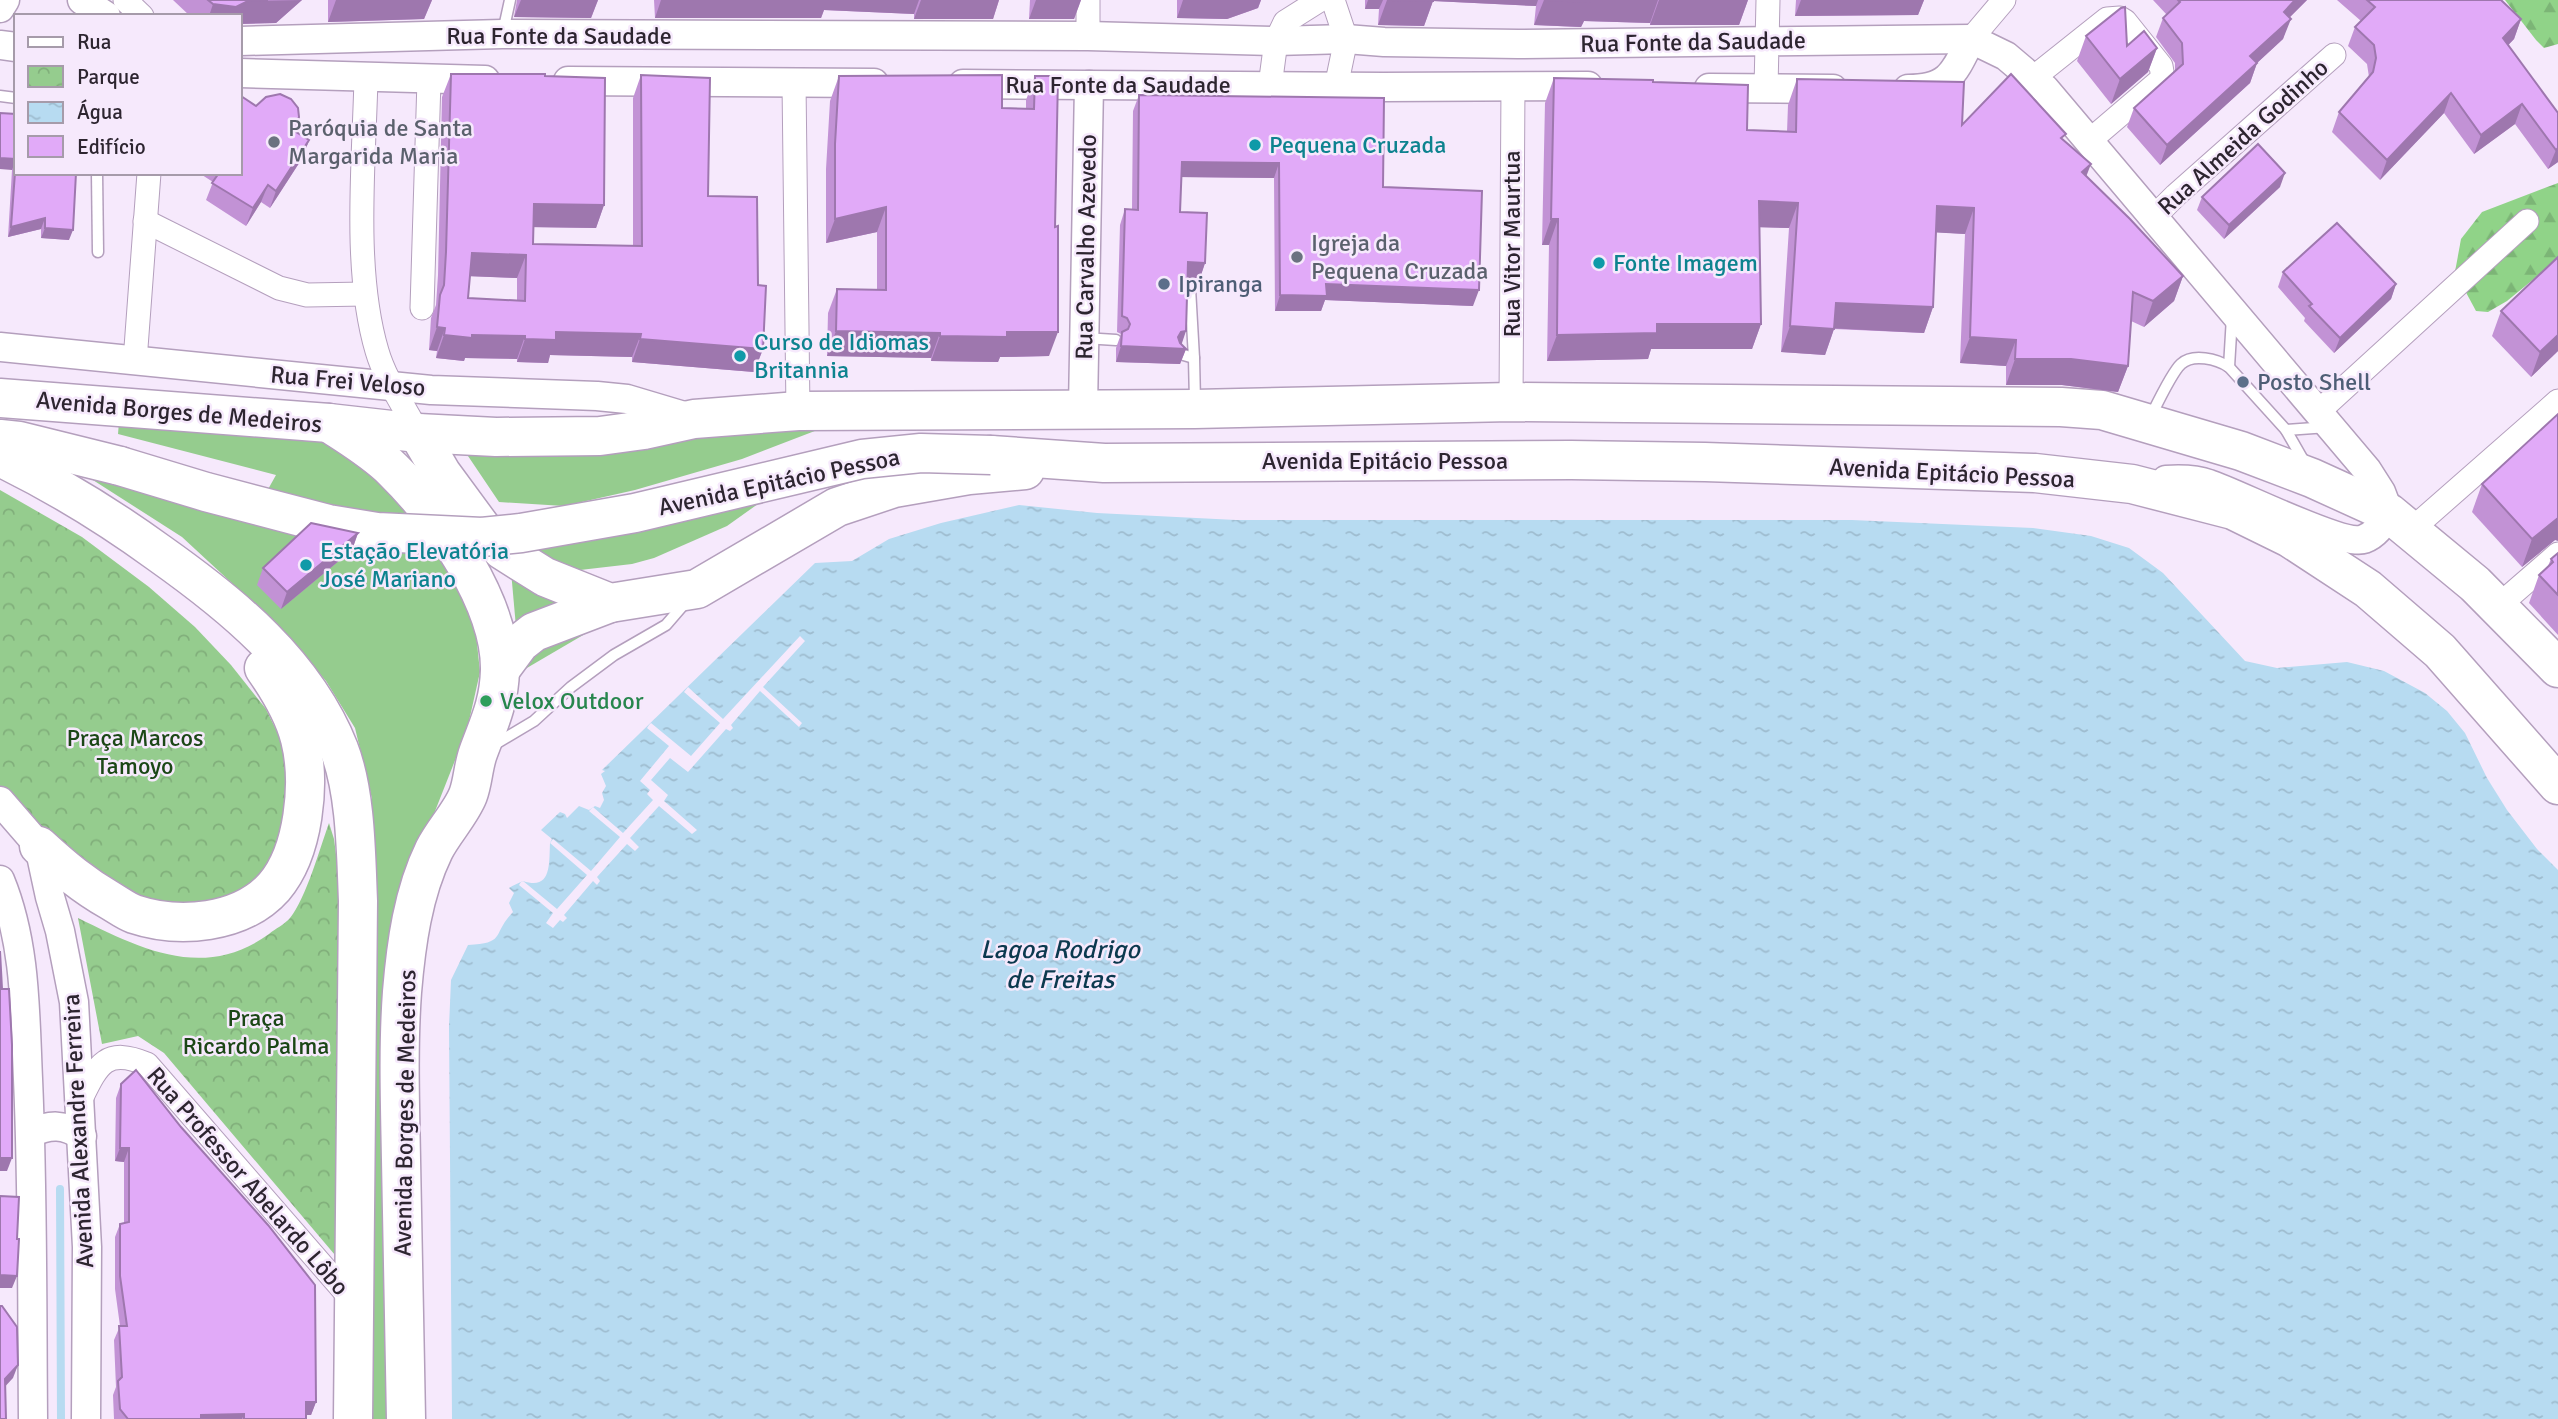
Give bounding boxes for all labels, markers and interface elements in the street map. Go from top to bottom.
legend [14,14,242,175]
street label: Rua Fonte da Saudade [446,21,672,51]
street label: Rua Fonte da Saudade [1580,25,1806,59]
text: Rua [77,29,111,55]
street label: Rua Almeida Godinho [2151,52,2335,222]
text: Parque [77,64,140,90]
street label: Rua Fonte da Saudade [1005,70,1231,100]
text: Água [77,99,123,125]
place label: Paróquia de Santa Margarida Maria [288,113,473,171]
place label: Pequena Cruzada [1269,130,1446,160]
text: Edifício [77,134,146,160]
marker: Paróquia de Santa Margarida Maria [266,134,282,150]
street label: Rua Carvalho Azevedo [1069,134,1103,360]
marker: Pequena Cruzada [1247,137,1263,153]
street label: Rua Vitor Maurtua [1497,150,1527,338]
place label: Igreja da Pequena Cruzada [1311,228,1488,286]
place label: Fonte Imagem [1613,248,1758,278]
marker: Igreja da Pequena Cruzada [1289,249,1305,265]
marker: Fonte Imagem [1591,255,1607,271]
place label: Ipiranga [1178,269,1263,299]
marker: Ipiranga [1156,276,1172,292]
place label: Curso de Idiomas Britannia [754,327,929,385]
marker: Curso de Idiomas Britannia [732,348,748,364]
street label: Rua Frei Veloso [269,359,427,403]
place label: Posto Shell [2257,367,2371,397]
marker: Posto Shell [2235,374,2251,390]
street label: Avenida Borges de Medeiros [35,385,323,439]
street label: Avenida Epitácio Pessoa [655,442,903,522]
street label: Avenida Epitácio Pessoa [1262,446,1508,476]
street label: Avenida Epitácio Pessoa [1828,452,2076,494]
place label: Estação Elevatória José Mariano [320,536,509,594]
marker: Estação Elevatória José Mariano [298,557,314,573]
place label: Velox Outdoor [500,686,644,716]
marker: Velox Outdoor [478,693,494,709]
park label: Praça Marcos Tamoyo [67,723,203,781]
water label: Lagoa Rodrigo de Freitas [980,934,1141,996]
street label: Avenida Borges de Medeiros [388,969,422,1257]
street label: Avenida Alexandre Ferreira [56,993,100,1269]
park label: Praça Ricardo Palma [182,1003,330,1061]
street label: Rua Professor Abelardo Lôbo [141,1061,355,1301]

